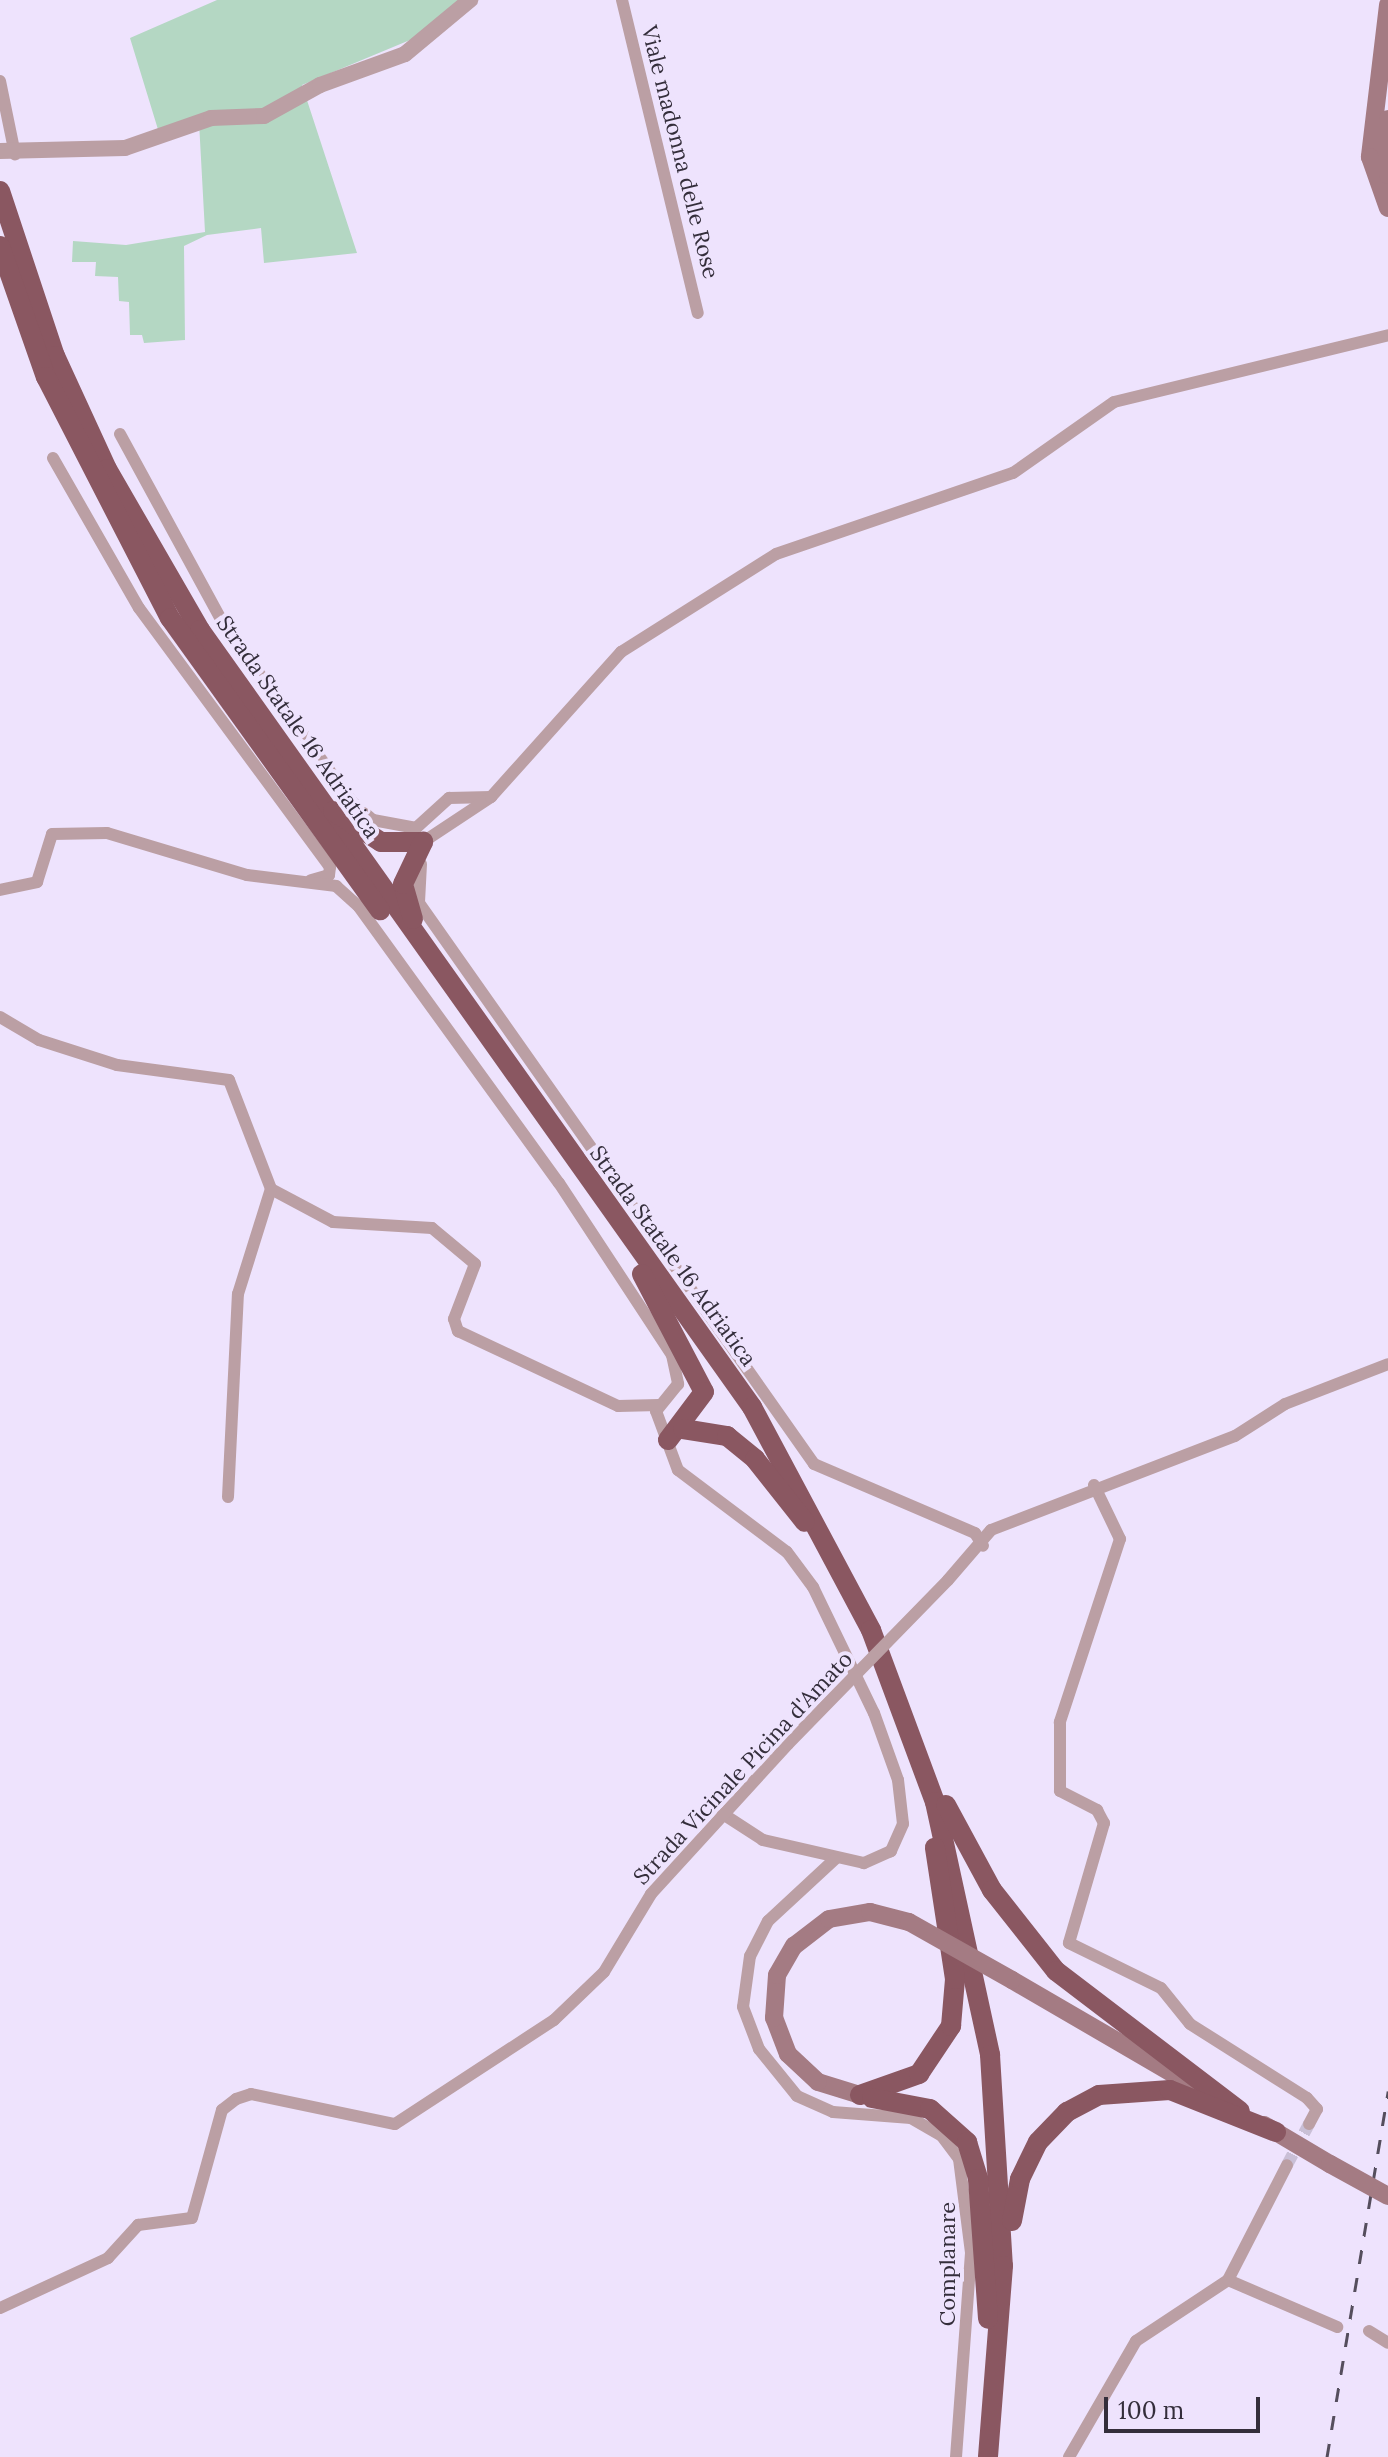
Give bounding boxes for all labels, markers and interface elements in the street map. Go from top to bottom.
street label: Viale madonna delle Rose [636,23,724,281]
street label: Strada Statale 16 Adriatica [211,611,385,843]
street label: Strada Statale 16 Adriatica [584,1141,762,1371]
street label: Strada Vicinale Picina d'Amato [628,1646,858,1890]
street label: Complanare [935,2202,961,2326]
scale bar [1108,2381,1264,2431]
text: 100 m [1118,2395,1184,2426]

